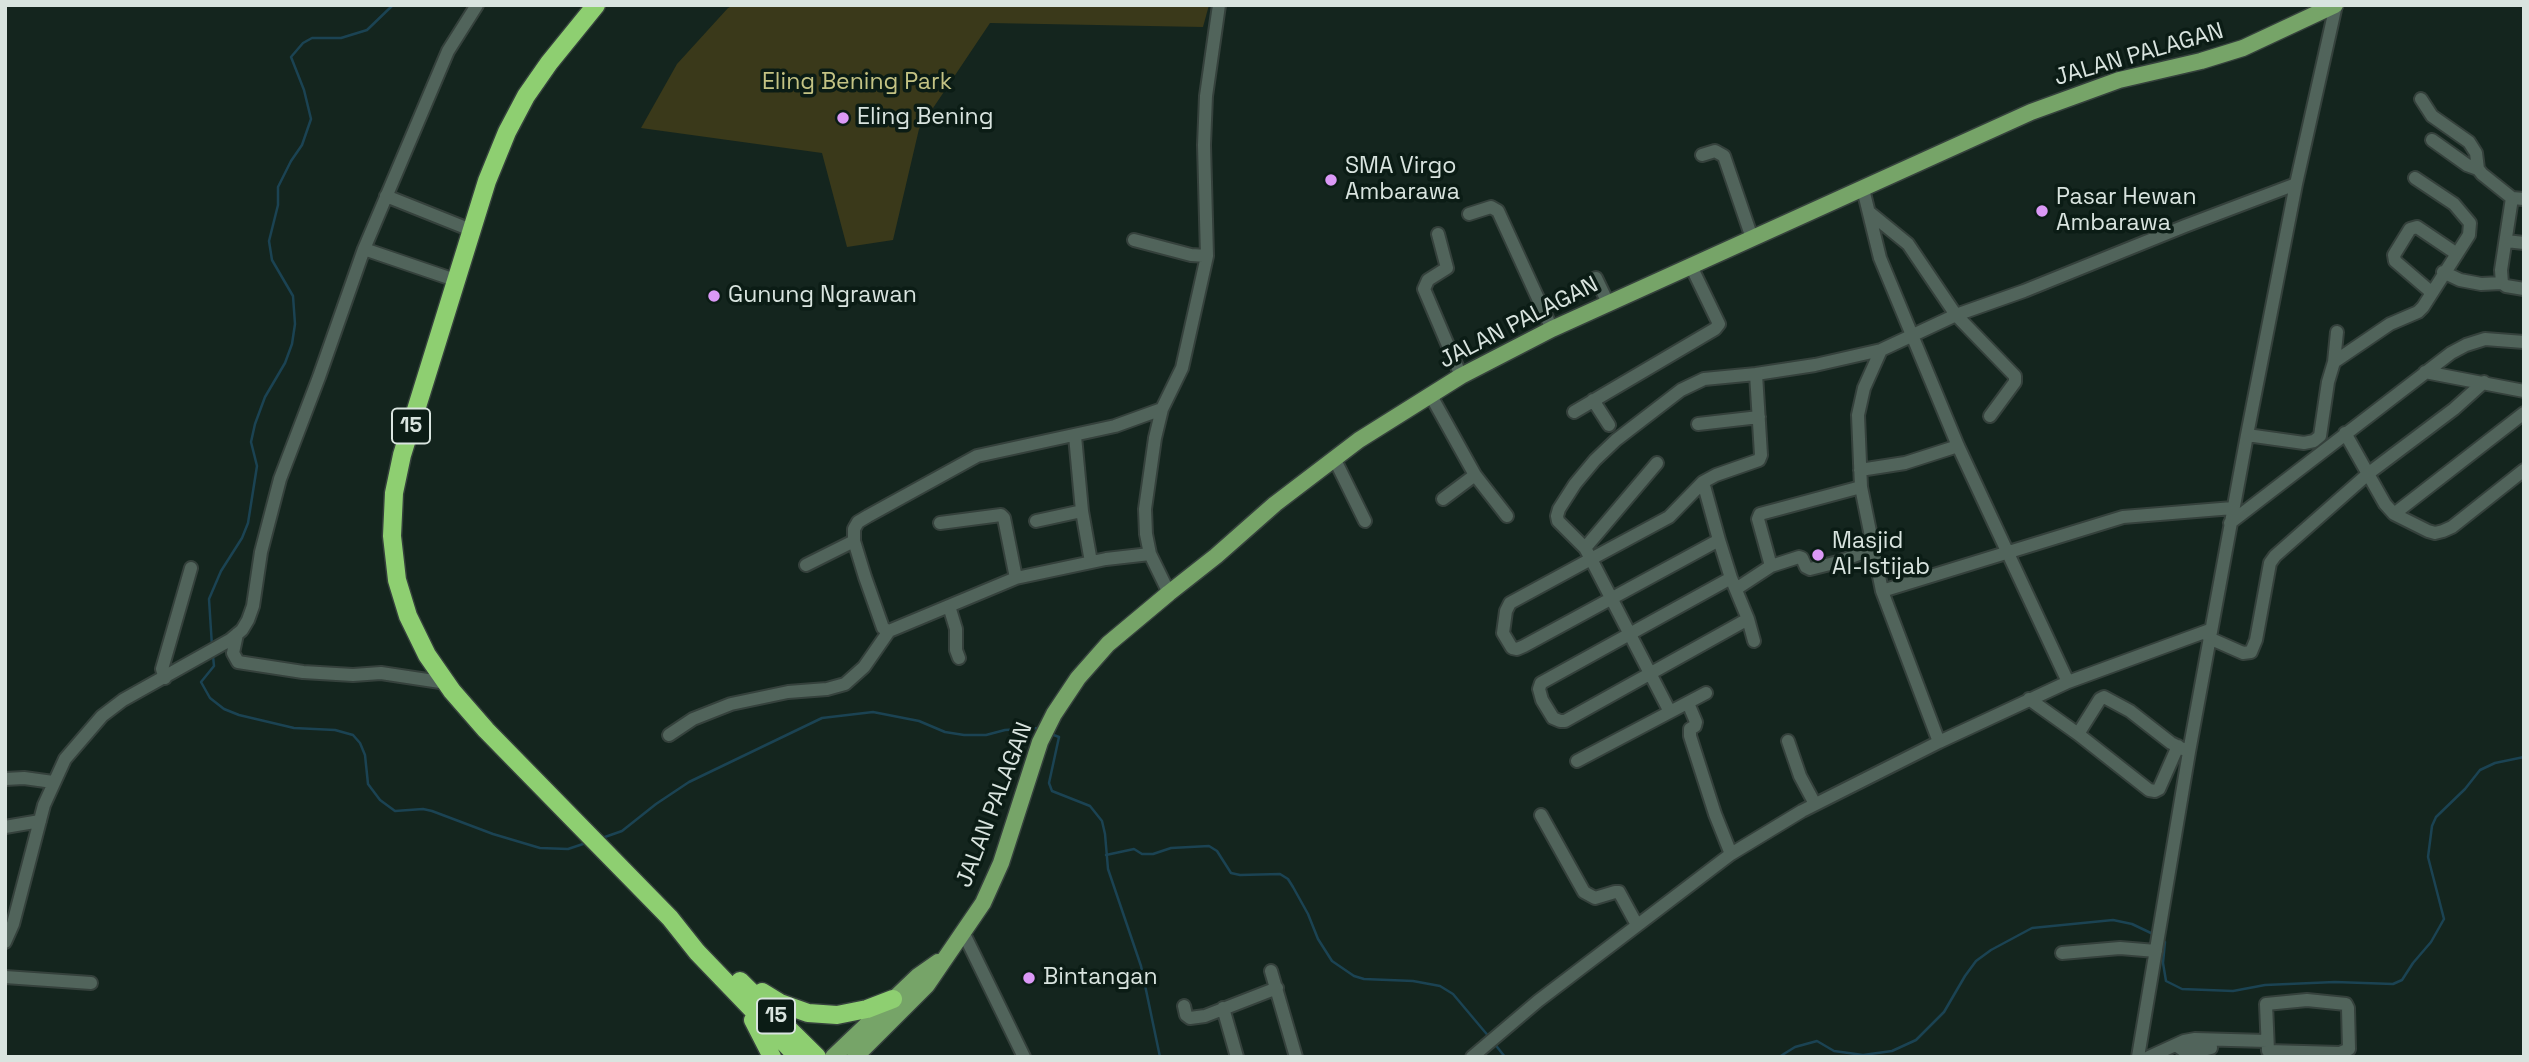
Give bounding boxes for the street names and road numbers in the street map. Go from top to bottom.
street label: JALAN PALAGAN [2051,18,2227,92]
street label: JALAN PALAGAN [1435,271,1603,375]
road number: 15 [392,408,430,444]
street label: JALAN PALAGAN [951,719,1039,891]
road number: 15 [757,998,795,1034]

